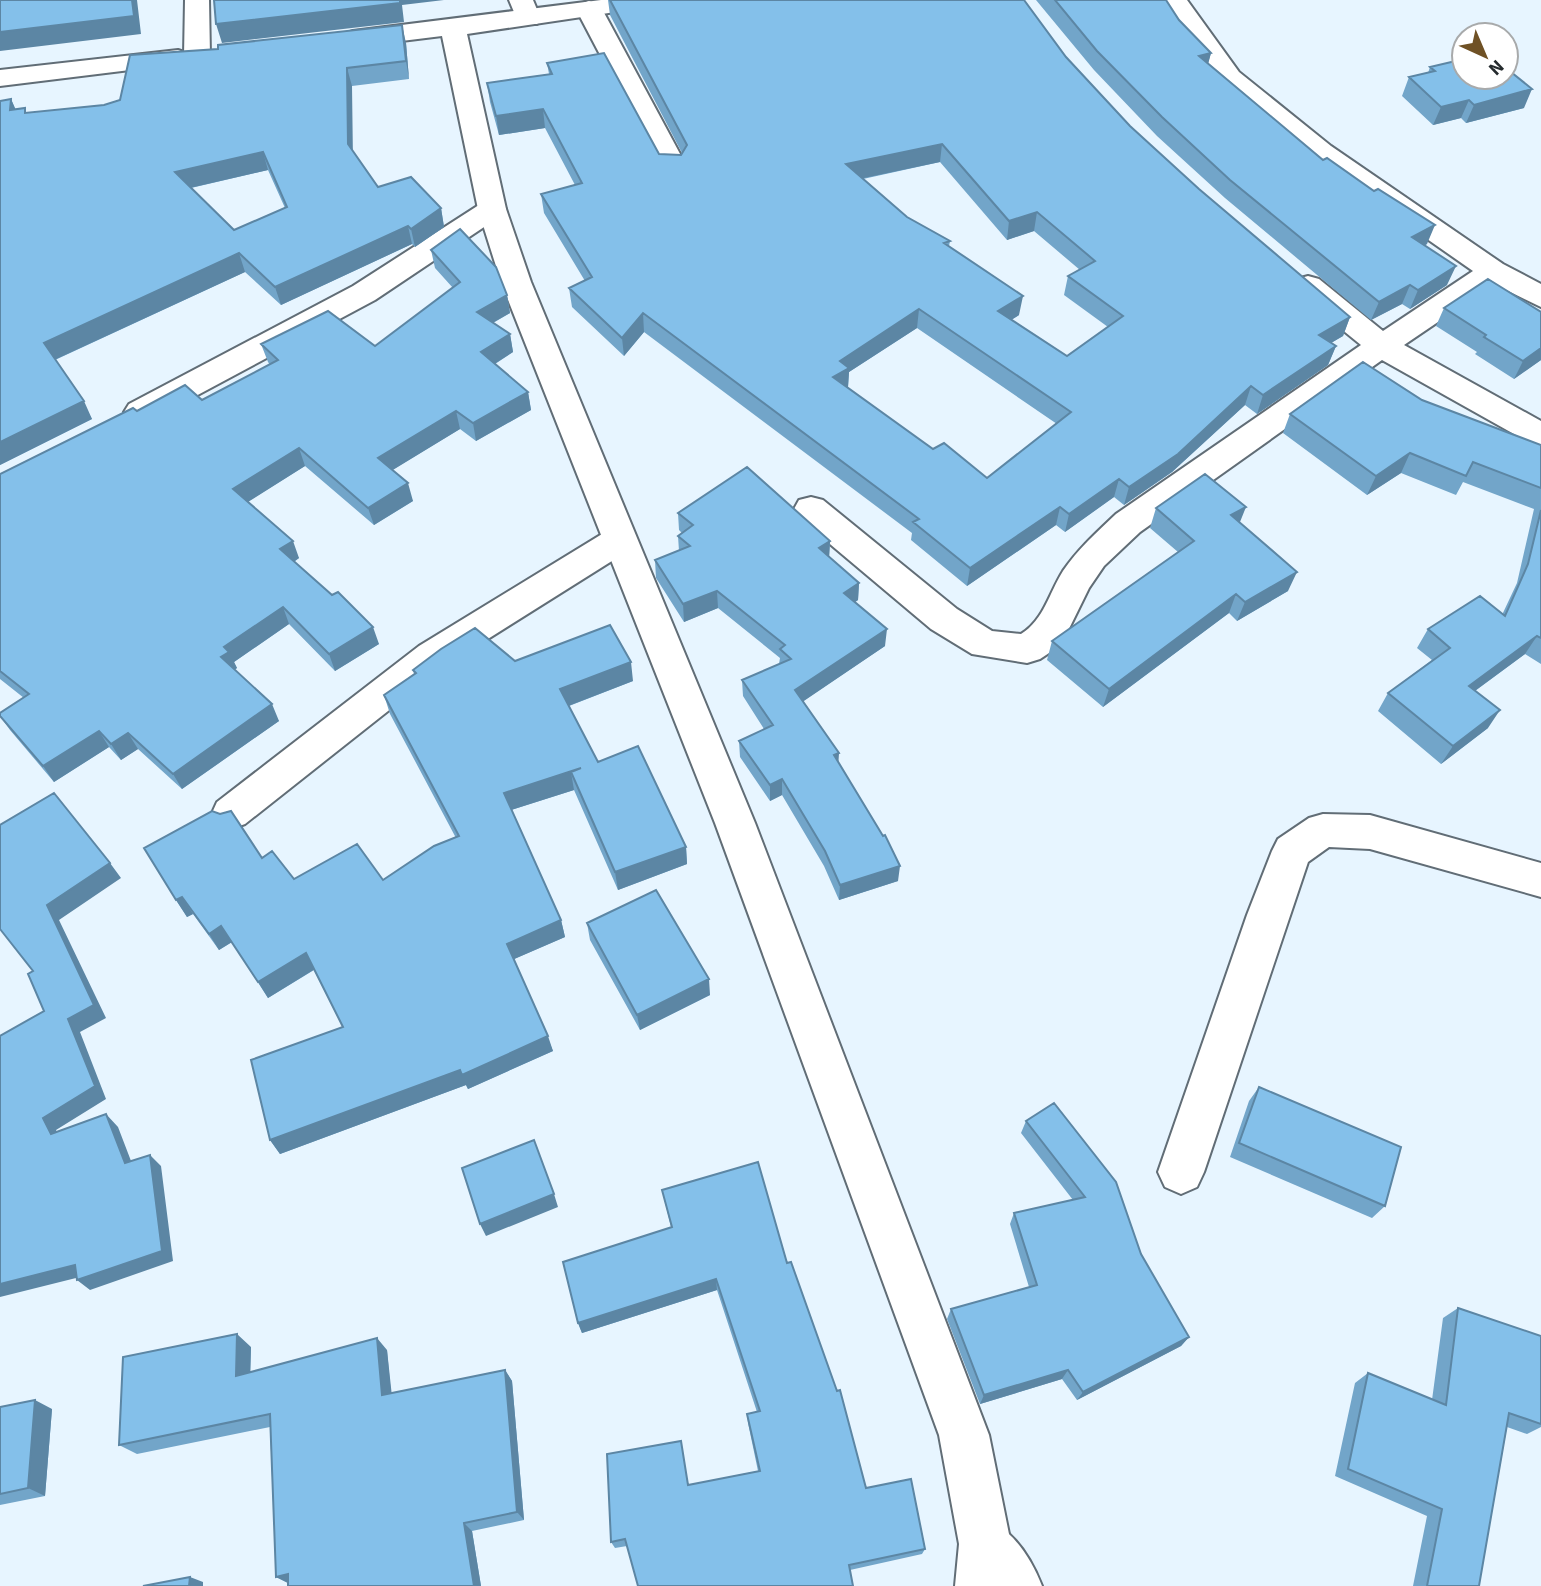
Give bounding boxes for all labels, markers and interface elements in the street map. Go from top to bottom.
north arrow [1450,21,1520,91]
text: N [1482,53,1510,81]

